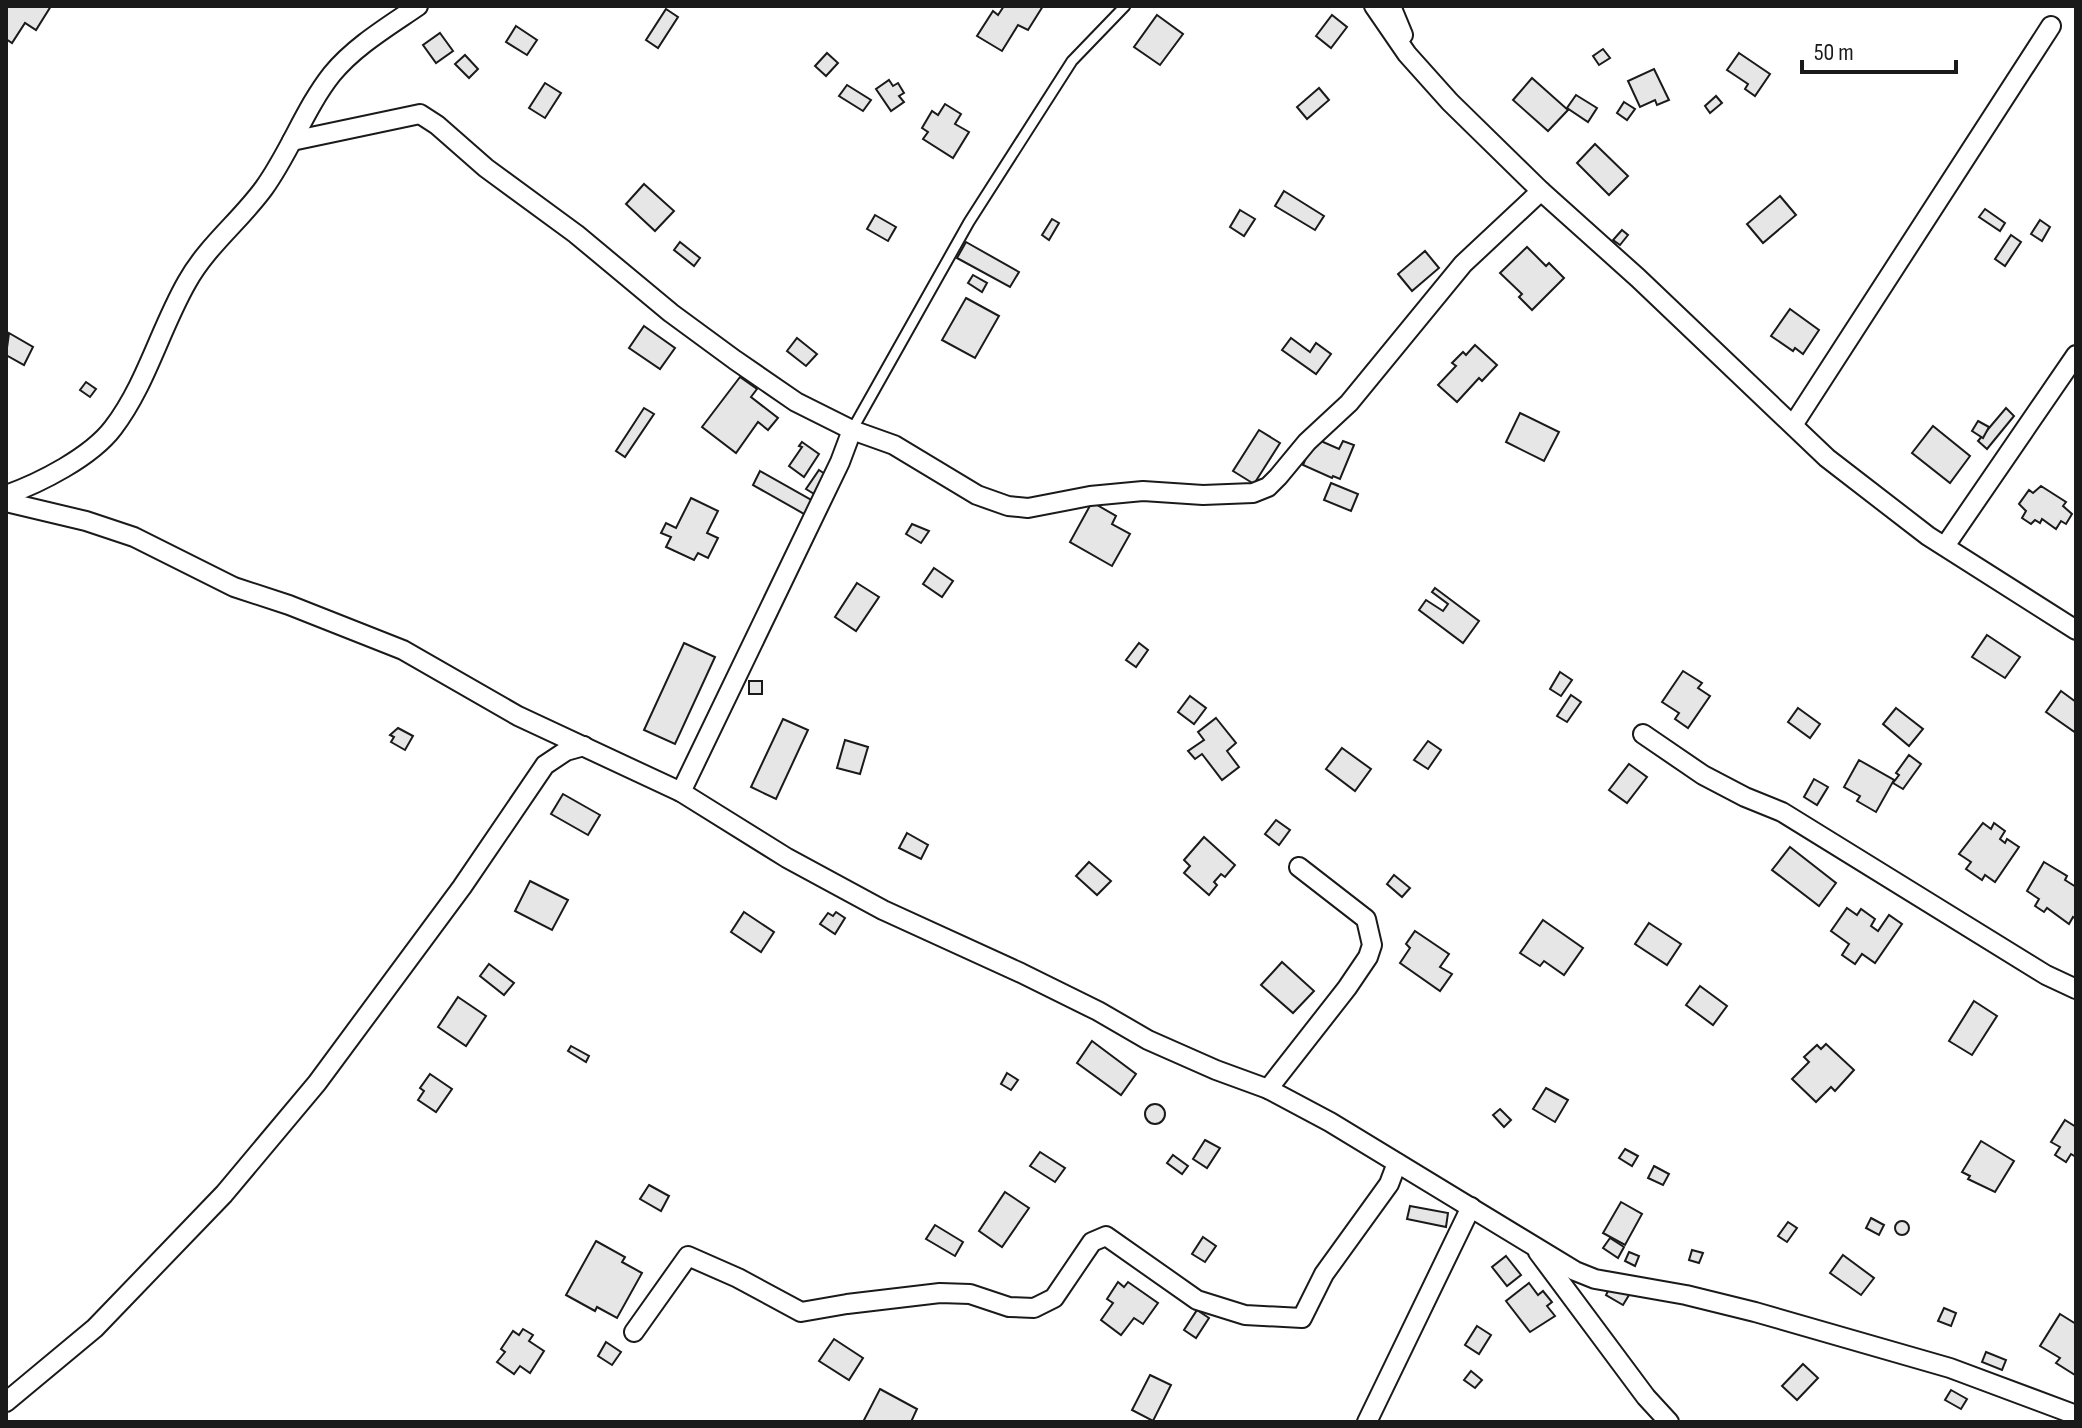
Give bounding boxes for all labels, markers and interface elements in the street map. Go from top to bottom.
scale bar [1802,24,1956,74]
text: 50 m [1814,38,1854,67]

